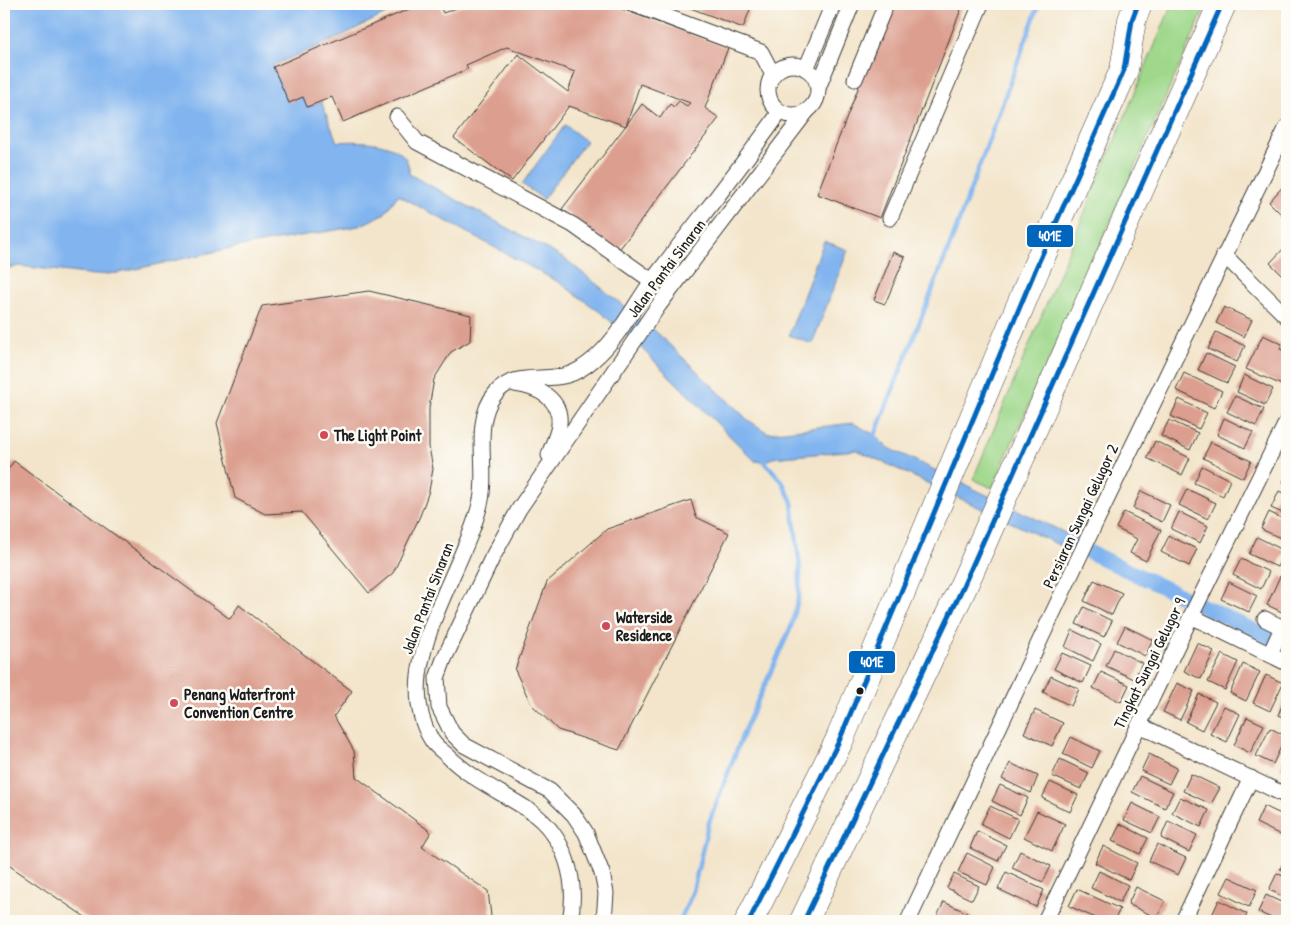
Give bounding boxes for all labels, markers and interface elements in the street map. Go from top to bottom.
street label: Jalan Pantai Sinaran [622,214,710,322]
line badge: 401E [1026,224,1074,248]
text: 401E [1039,226,1062,245]
place label: The Light Point [333,424,422,447]
marker: The Light Point [318,429,330,441]
street label: Persiaran Sungai Gelugor 2 [1037,440,1123,592]
street label: Jalan Pantai Sinaran [396,539,458,657]
street label: Tingkat Sungai Gelugor 9 [1108,594,1190,732]
place label: Waterside Residence [616,606,673,646]
marker: Waterside Residence [600,620,612,632]
line badge: 401E [848,650,896,674]
text: 401E [861,652,884,671]
place label: Penang Waterfront Convention Centre [184,683,295,723]
unlabelled marker [855,686,865,696]
marker: Penang Waterfront Convention Centre [168,697,180,709]

